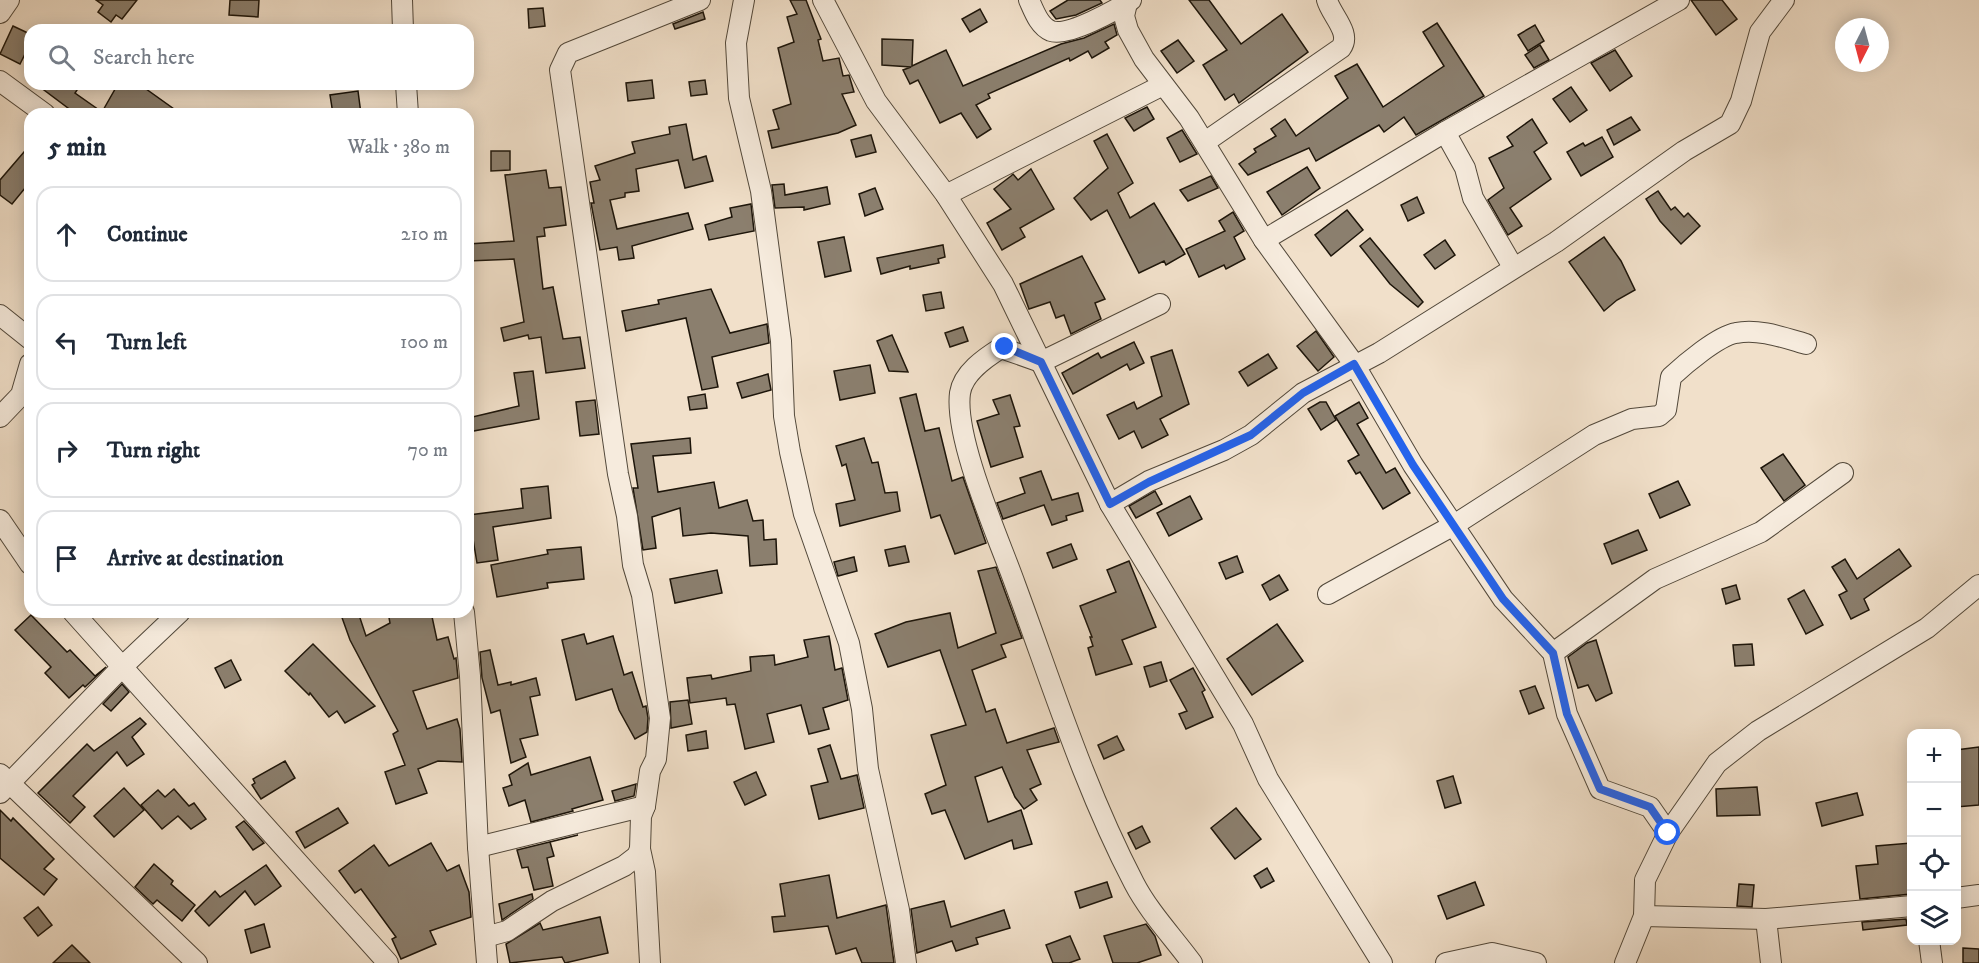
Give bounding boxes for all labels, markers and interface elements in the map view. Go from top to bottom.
north arrow [1835,18,1889,72]
search box [24,24,474,90]
icon: search [45,41,78,74]
text: Search here [93,44,195,71]
text: 5 min [48,131,106,164]
text: Walk · 380 m [348,135,450,160]
icon: ahead [50,218,83,251]
text: Continue [107,221,188,248]
text: 210 m [401,222,448,247]
icon: left [50,326,83,359]
text: Turn left [107,329,187,356]
text: 100 m [400,330,448,355]
route end [991,333,1017,359]
icon: right [50,434,83,467]
text: Turn right [107,437,200,464]
text: 70 m [407,438,448,463]
icon: arrive [50,542,83,575]
text: Arrive at destination [107,545,284,572]
map controls [1907,729,1961,945]
button: + [1907,729,1961,783]
button: − [1907,783,1961,837]
route start [1654,819,1680,845]
button: locate [1907,837,1961,891]
button: layers [1907,891,1961,945]

